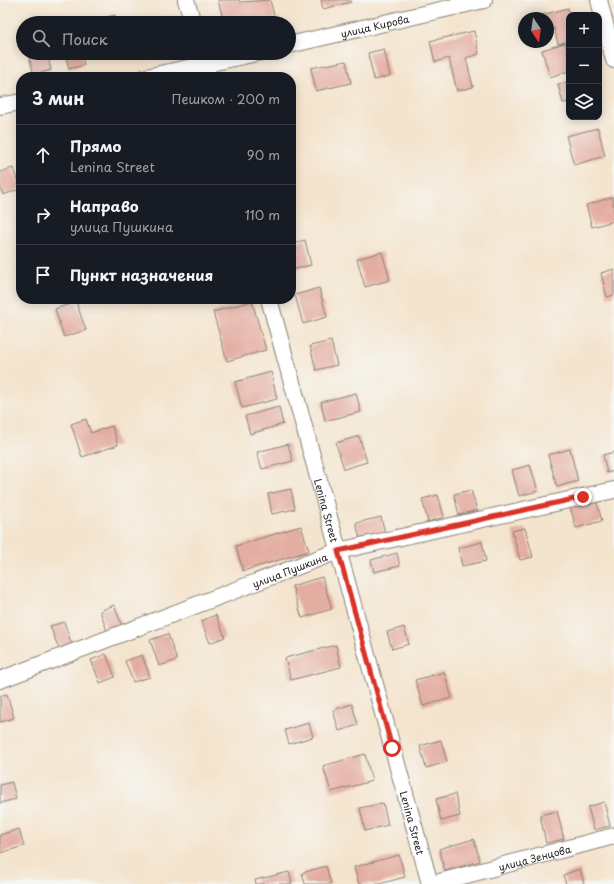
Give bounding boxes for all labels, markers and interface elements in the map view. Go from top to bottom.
street label: улица Кирова [339,10,411,40]
north arrow [518,12,554,48]
map controls [566,12,602,120]
button: + [566,12,602,48]
search box [16,16,296,60]
icon: search [30,27,52,49]
text: Поиск [62,27,108,50]
button: − [566,48,602,84]
button: layers [566,84,602,120]
text: 3 мин [32,85,84,111]
text: Пешком · 200 m [171,89,280,108]
text: Прямо [70,134,121,157]
icon: ahead [32,144,54,166]
text: 90 m [247,145,280,164]
text: Lenina Street [70,157,155,176]
text: Направо [70,194,139,217]
icon: right [32,204,54,226]
text: 110 m [245,205,280,224]
text: улица Пушкина [70,217,173,236]
text: Пункт назначения [70,263,213,286]
icon: arrive [32,264,54,286]
street label: Lenina Street [311,477,343,544]
route end [574,488,592,506]
street label: улица Пушкина [250,548,330,591]
route start [383,739,401,757]
street label: Lenina Street [397,789,429,856]
street label: улица Зенцова [497,840,573,874]

